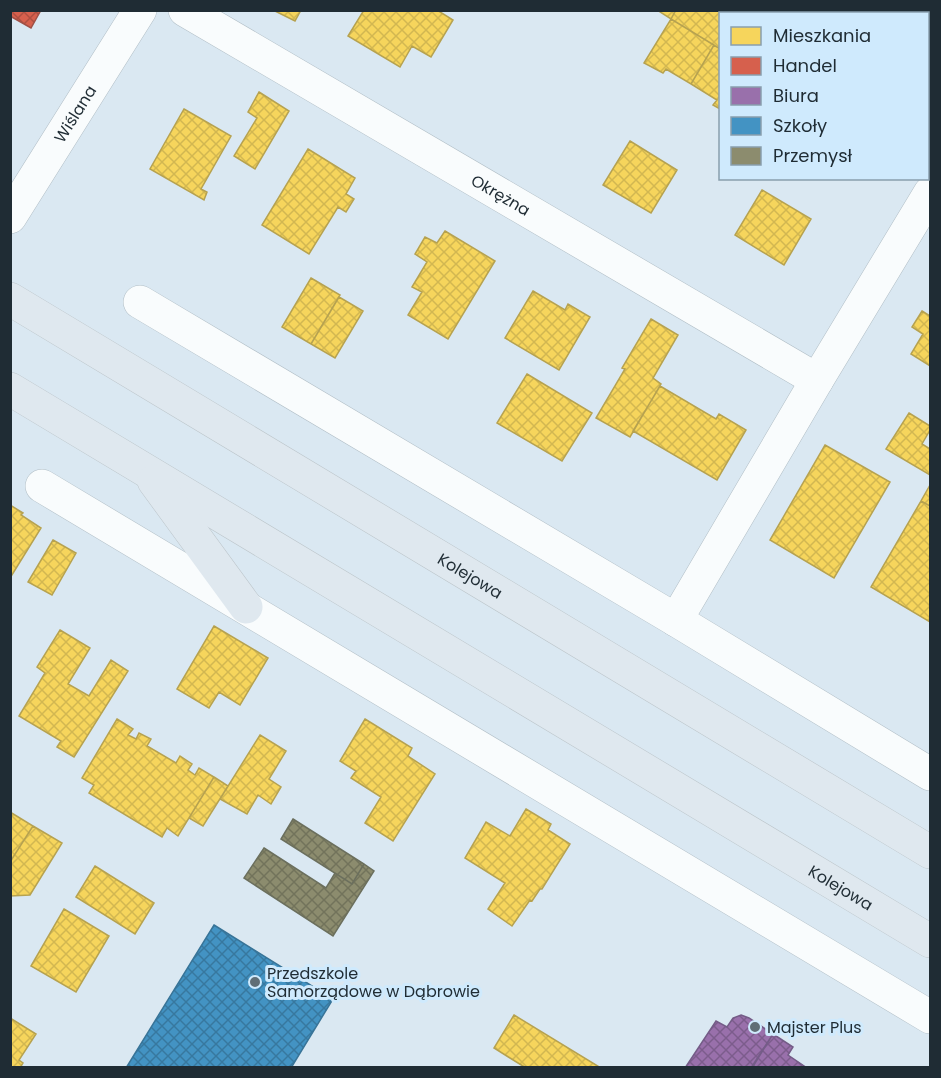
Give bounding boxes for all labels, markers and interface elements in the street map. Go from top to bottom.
legend [719,12,929,180]
text: Mieszkania [773,23,871,48]
text: Handel [773,53,837,78]
street label: Wiślana [48,81,102,147]
text: Biura [773,83,819,108]
text: Szkoły [773,113,827,138]
text: Przemysł [773,143,853,168]
street label: Okrężna [467,169,535,221]
street label: Kolejowa [434,547,507,604]
street label: Kolejowa [804,859,878,916]
place label: Przedszkole Samorządowe w Dąbrowie [267,962,480,1003]
marker: Przedszkole Samorządowe w Dąbrowie [248,975,262,989]
place label: Majster Plus [767,1016,862,1039]
marker: Majster Plus [748,1020,762,1034]

